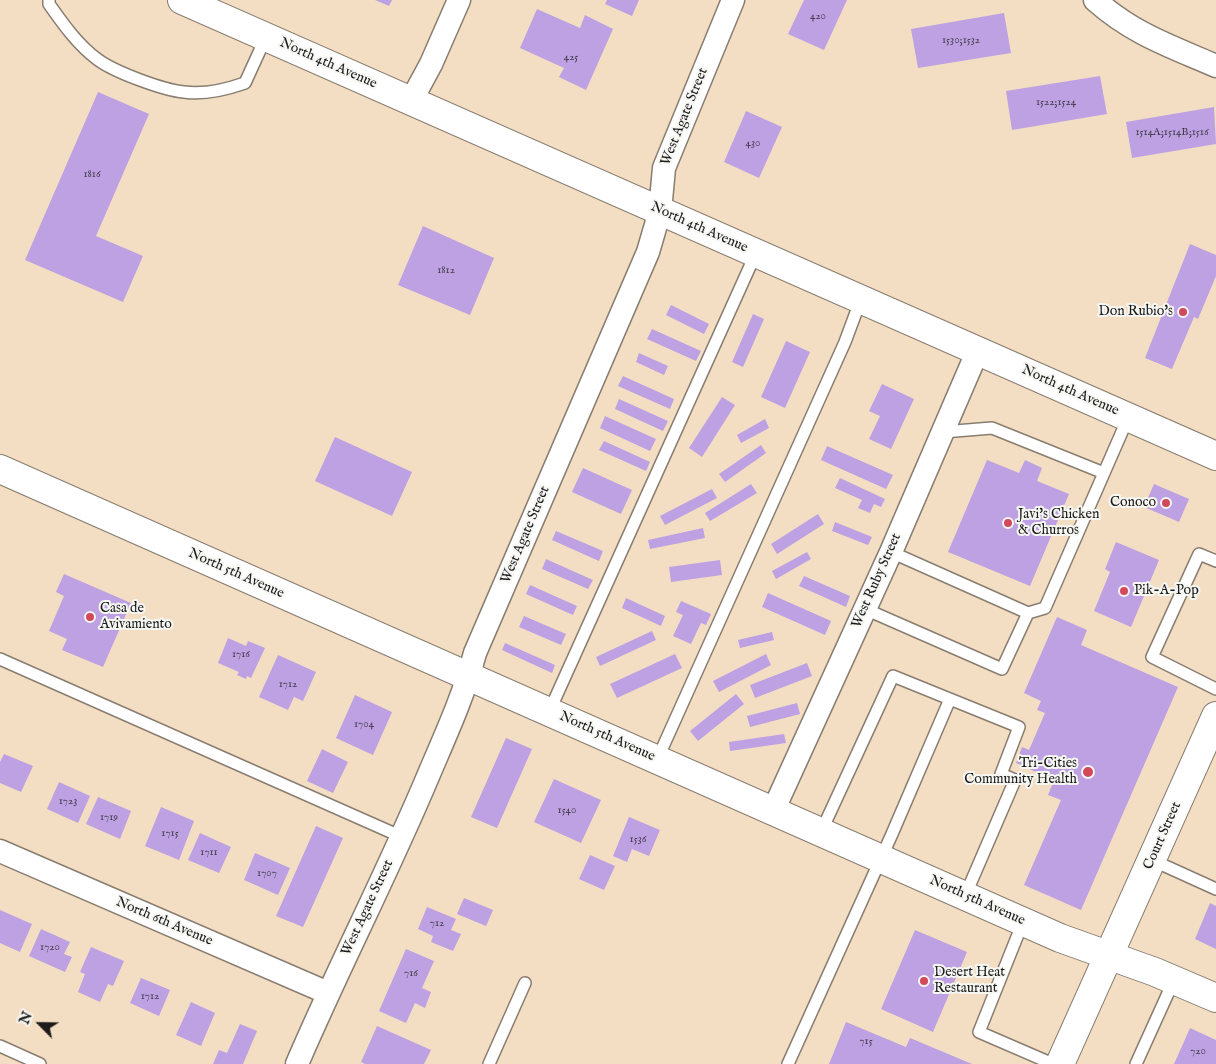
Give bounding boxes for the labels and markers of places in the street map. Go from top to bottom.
place label: Don Rubio's [1099,304,1173,320]
marker: Don Rubio's [1177,306,1189,318]
place label: Conoco [1110,495,1156,511]
marker: Conoco [1160,497,1172,509]
place label: Javi's Chicken & Churros [1018,507,1099,540]
marker: Javi's Chicken & Churros [1002,517,1014,529]
place label: Pik-A-Pop [1134,583,1199,599]
marker: Pik-A-Pop [1118,585,1130,597]
place label: Casa de Avivamiento [100,601,172,634]
marker: Casa de Avivamiento [84,611,96,623]
place label: Tri-Cities Community Health [964,756,1077,789]
marker: Tri-Cities Community Health [1081,765,1095,779]
place label: Desert Heat Restaurant [934,965,1005,998]
marker: Desert Heat Restaurant [918,975,930,987]

